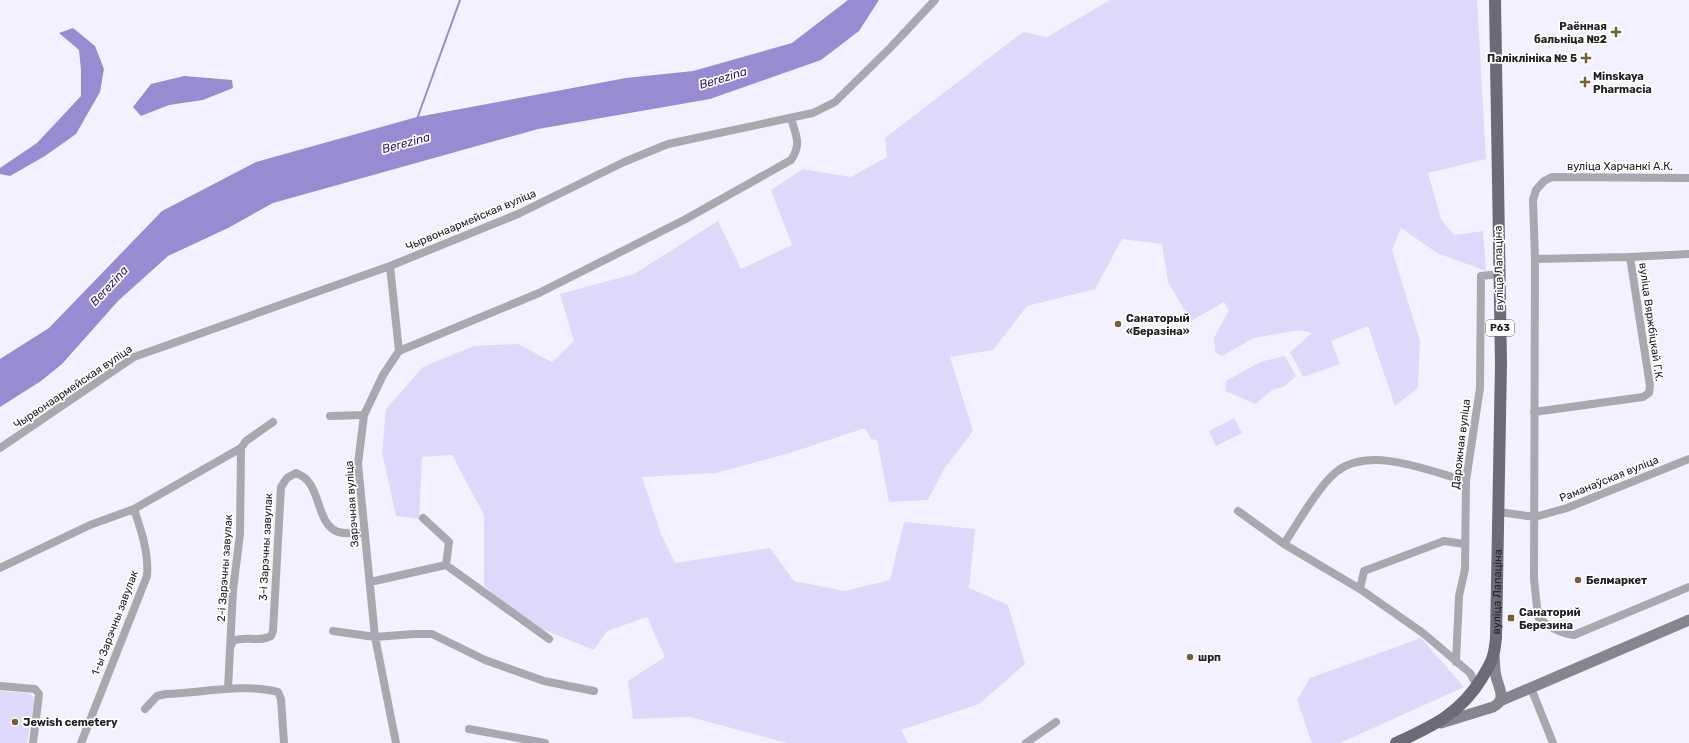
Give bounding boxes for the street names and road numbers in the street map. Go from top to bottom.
street label: вуліца Харчанкі А.К. [1567,160,1673,173]
street label: Чырвонаармейская вуліца [404,187,538,253]
street label: вуліца Лапаціна [1492,225,1506,311]
street label: вуліца Вяржбіцкай Г.К. [1636,262,1666,382]
road number: Р63 [1486,320,1514,336]
street label: Чырвонаармейская вуліца [11,342,135,432]
street label: Дарожная вуліца [1449,398,1473,490]
street label: Раманаўская вуліца [1558,453,1660,505]
street label: Зарэчная вуліца [342,460,362,548]
street label: 3-і Зарэчны завулак [257,493,275,601]
street label: 2-і Зарэчны завулак [215,514,235,622]
street label: вуліца Лапаціна [1490,549,1504,634]
street label: 1-ы Зарэчны завулак [89,569,141,677]

